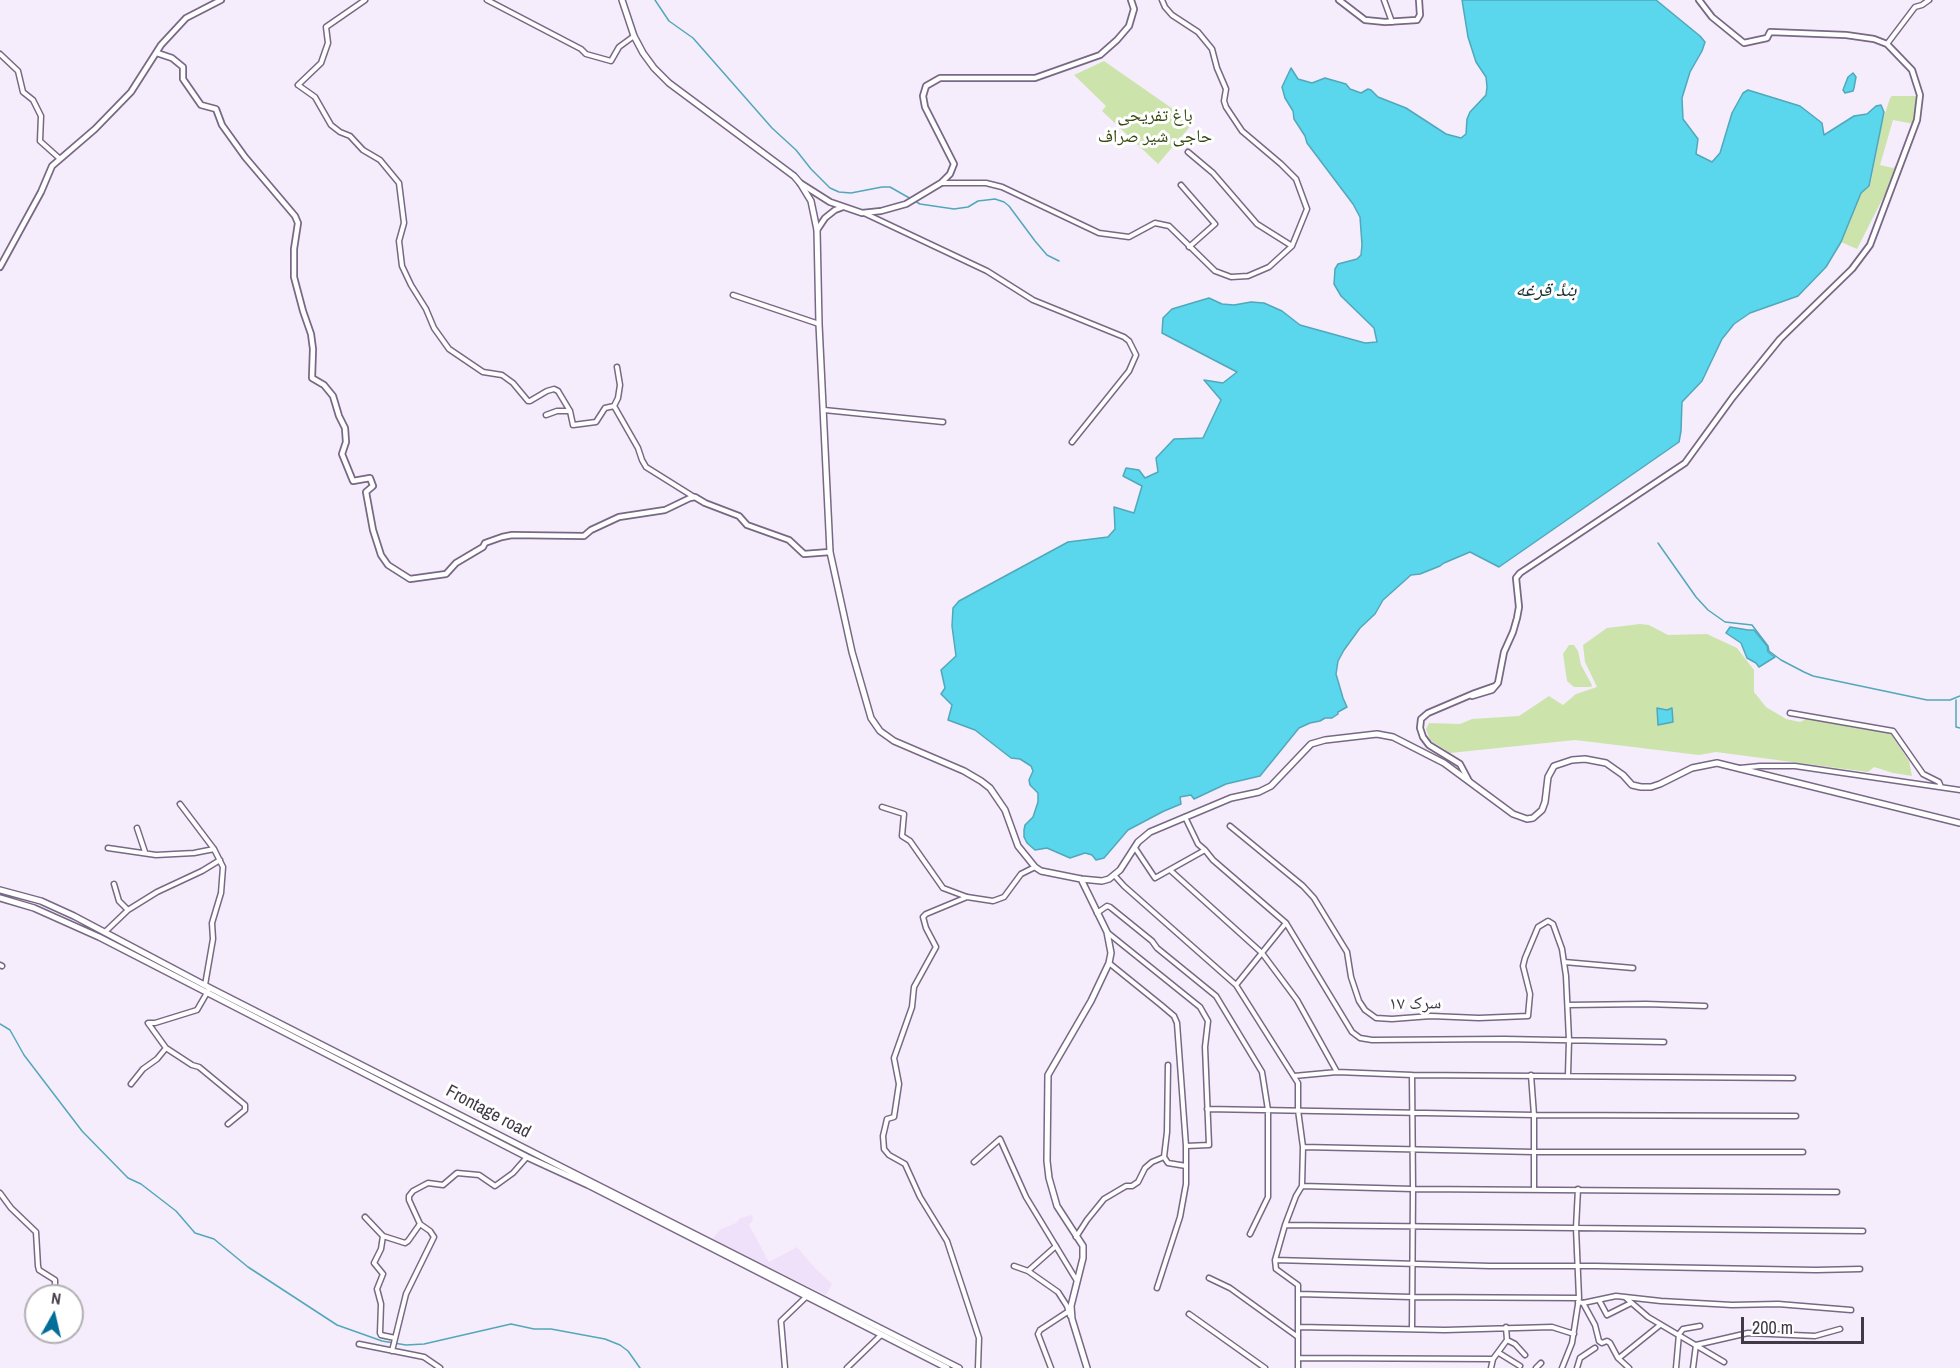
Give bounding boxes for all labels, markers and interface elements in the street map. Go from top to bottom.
park label: باغ تفریحی حاجی شیر صراف [1098,105,1212,148]
water label: بندٔ قرغه [1516,279,1576,303]
street label: سرک ۱۷ [1389,993,1441,1015]
street label: Frontage road [442,1081,534,1143]
north arrow [24,1284,84,1344]
text: N [50,1287,62,1310]
scale bar [1744,1305,1867,1343]
text: 200 m [1752,1315,1793,1340]

